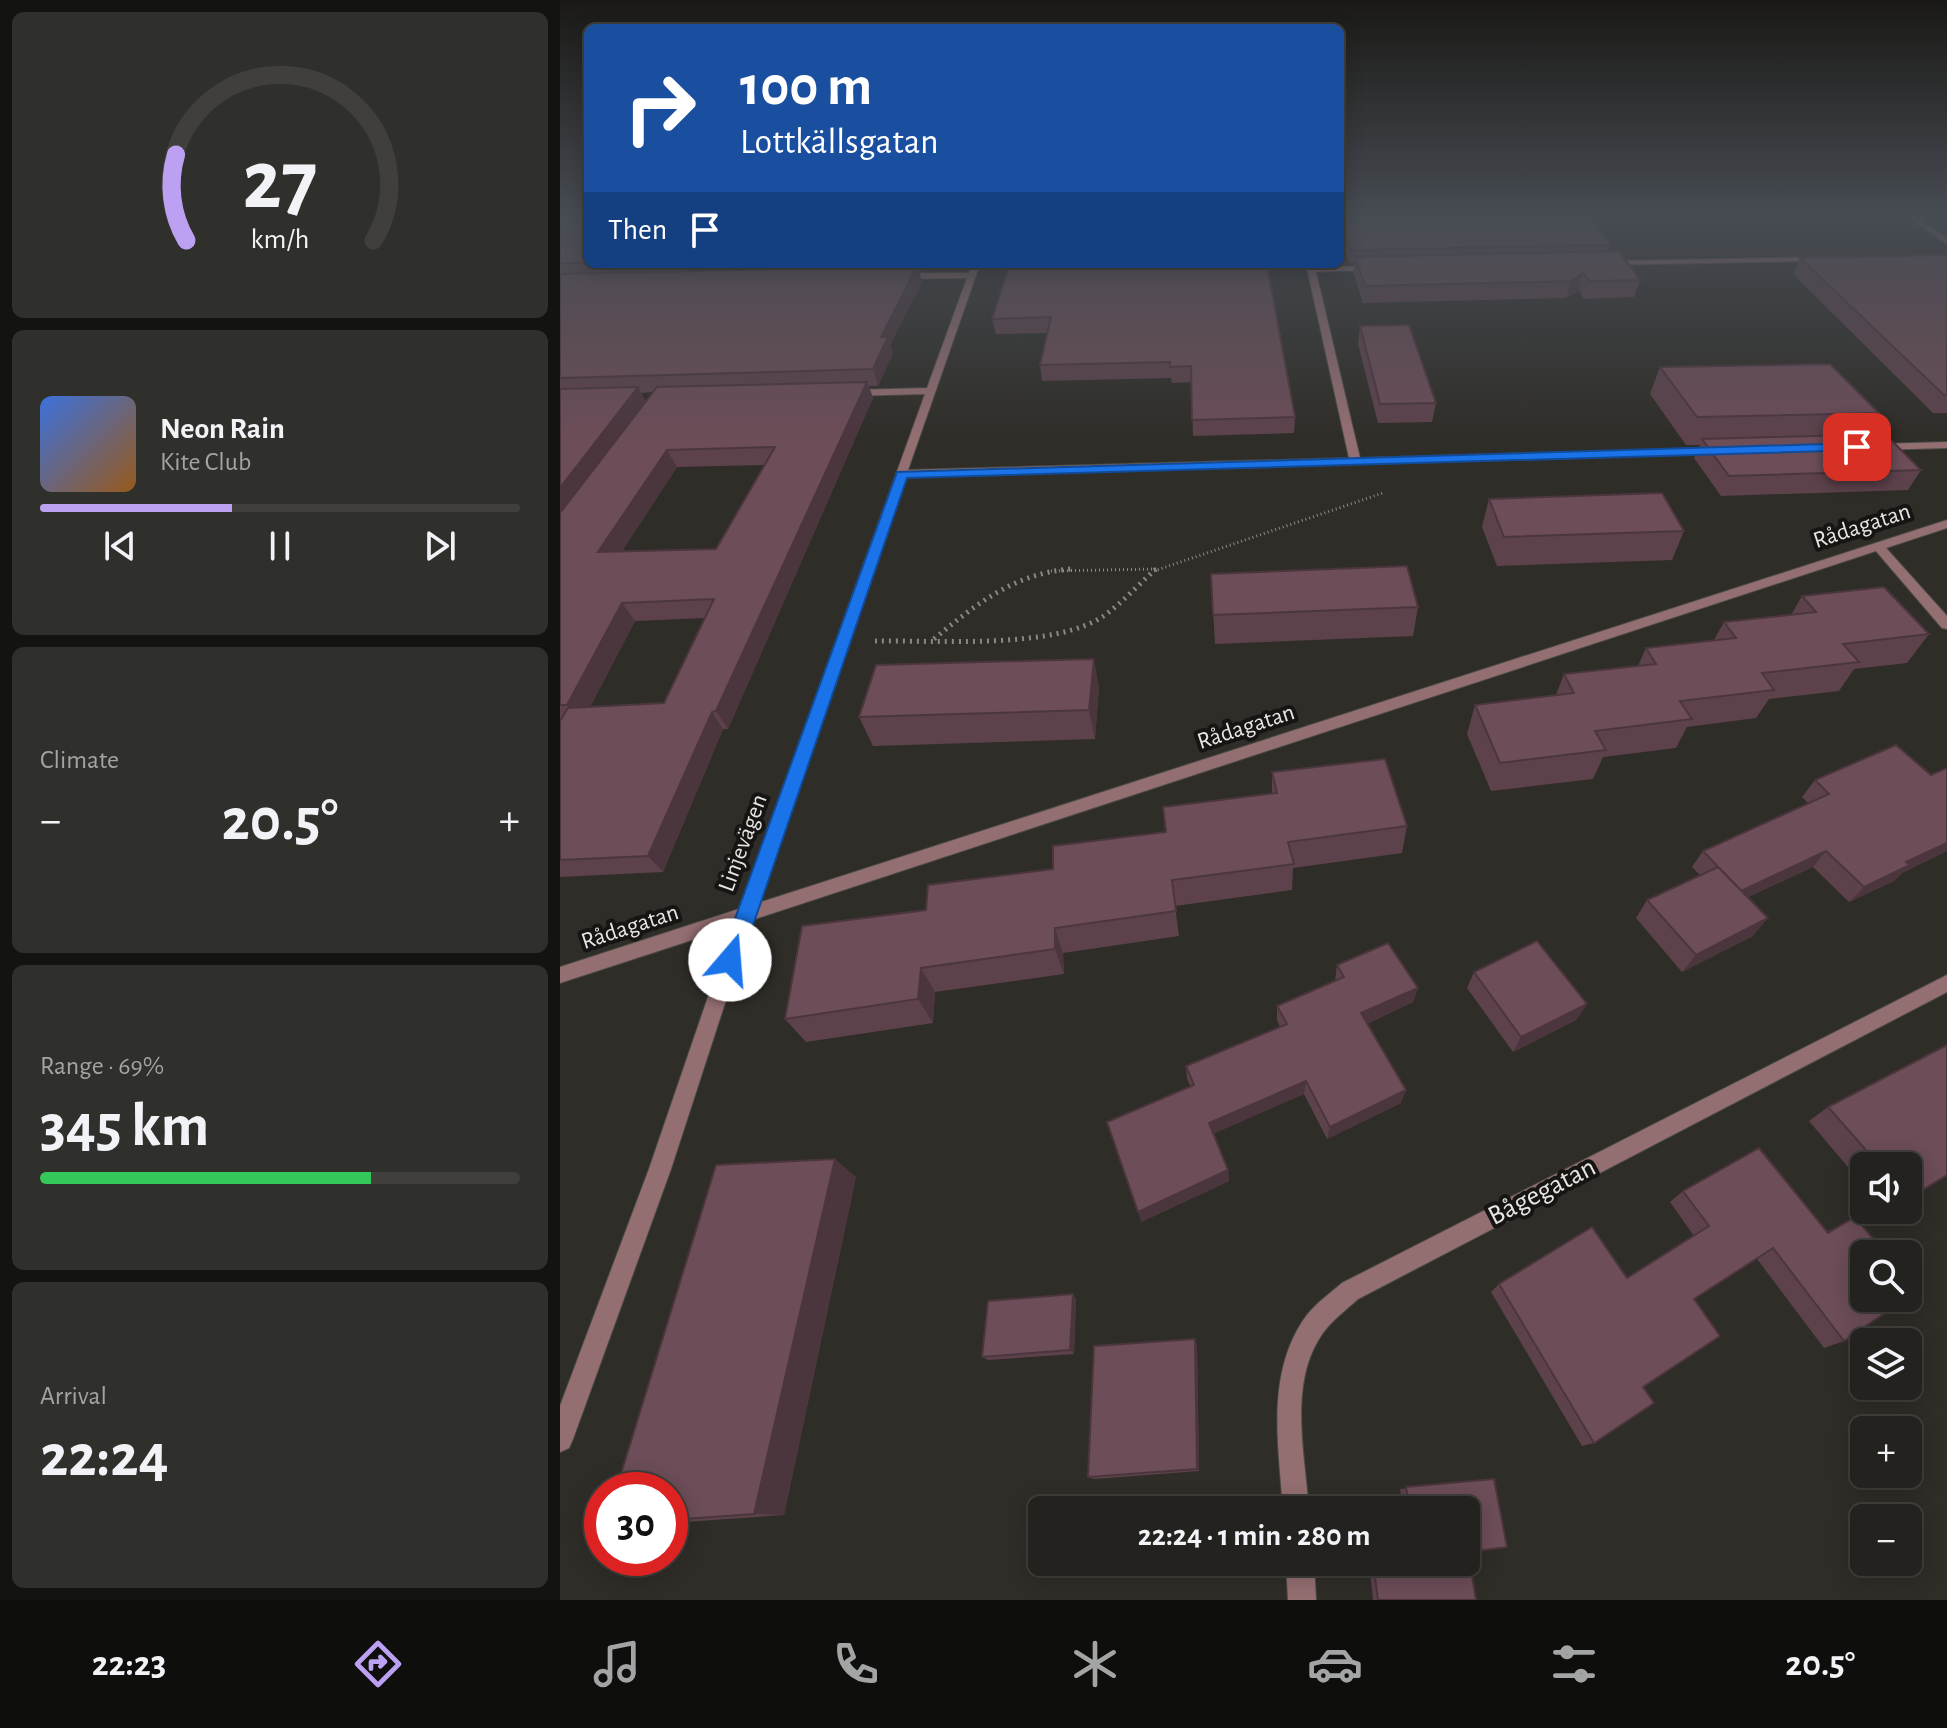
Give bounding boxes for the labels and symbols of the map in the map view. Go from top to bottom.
pin [1823,413,1891,481]
street label: Rådagatan [1810,499,1914,553]
street label: Rådagatan [1194,700,1298,754]
street label: Linjevägen [714,791,772,895]
street label: Rådagatan [578,900,682,954]
position arrow [688,918,772,1002]
street label: Bågegatan [1484,1153,1600,1231]
speed limit sign: 30 [584,1472,688,1576]

